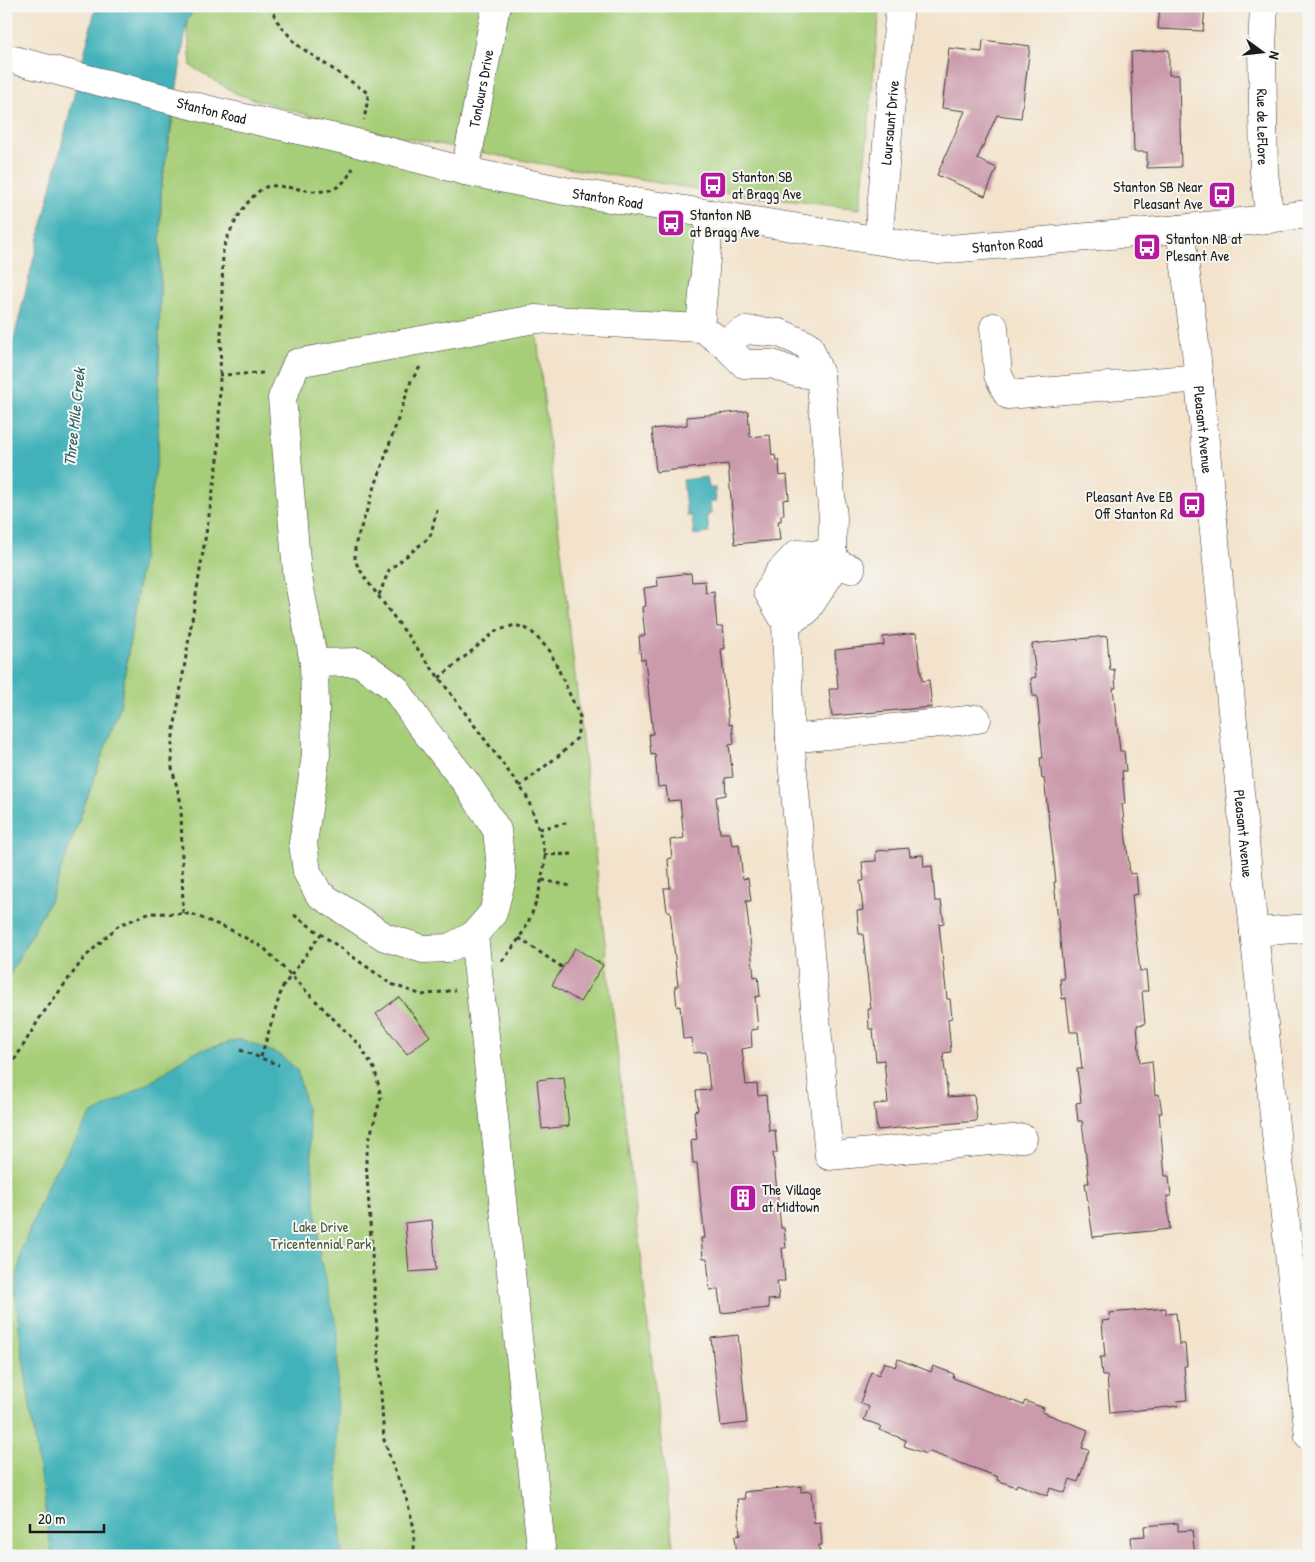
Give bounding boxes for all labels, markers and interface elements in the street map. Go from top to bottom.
north arrow [1238,28,1288,78]
street label: Tonlours Drive [463,48,498,129]
text: N [1265,49,1285,62]
street label: Loursaunt Drive [875,79,903,166]
street label: Rue de LeFlore [1252,88,1274,165]
street label: Stanton Road [175,91,248,129]
place label: Stanton SB at Bragg Ave [732,166,802,204]
bus stop icon: Stanton SB at Bragg Ave [698,170,728,200]
place label: Stanton SB Near Pleasant Ave [1113,176,1203,214]
bus stop icon: Stanton SB Near Pleasant Ave [1207,180,1237,210]
street label: Stanton Road [571,182,644,214]
place label: Stanton NB at Bragg Ave [690,204,760,242]
bus stop icon: Stanton NB at Bragg Ave [656,208,686,238]
place label: Stanton NB at Plesant Ave [1166,228,1243,266]
street label: Stanton Road [971,230,1044,258]
bus stop icon: Stanton NB at Plesant Ave [1132,232,1162,262]
water label: Three Mile Creek [58,366,90,467]
street label: Pleasant Avenue [1189,385,1219,475]
place label: Pleasant Ave EB Off Stanton Rd [1086,486,1173,524]
bus stop icon: Pleasant Ave EB Off Stanton Rd [1177,490,1207,520]
street label: Pleasant Avenue [1229,789,1259,879]
place label: The Village at Midtown [762,1179,822,1217]
building icon: The Village at Midtown [728,1183,758,1213]
park label: Lake Drive Tricentennial Park [270,1216,372,1254]
scale bar [30,1502,104,1534]
text: 20 m [38,1508,65,1529]

